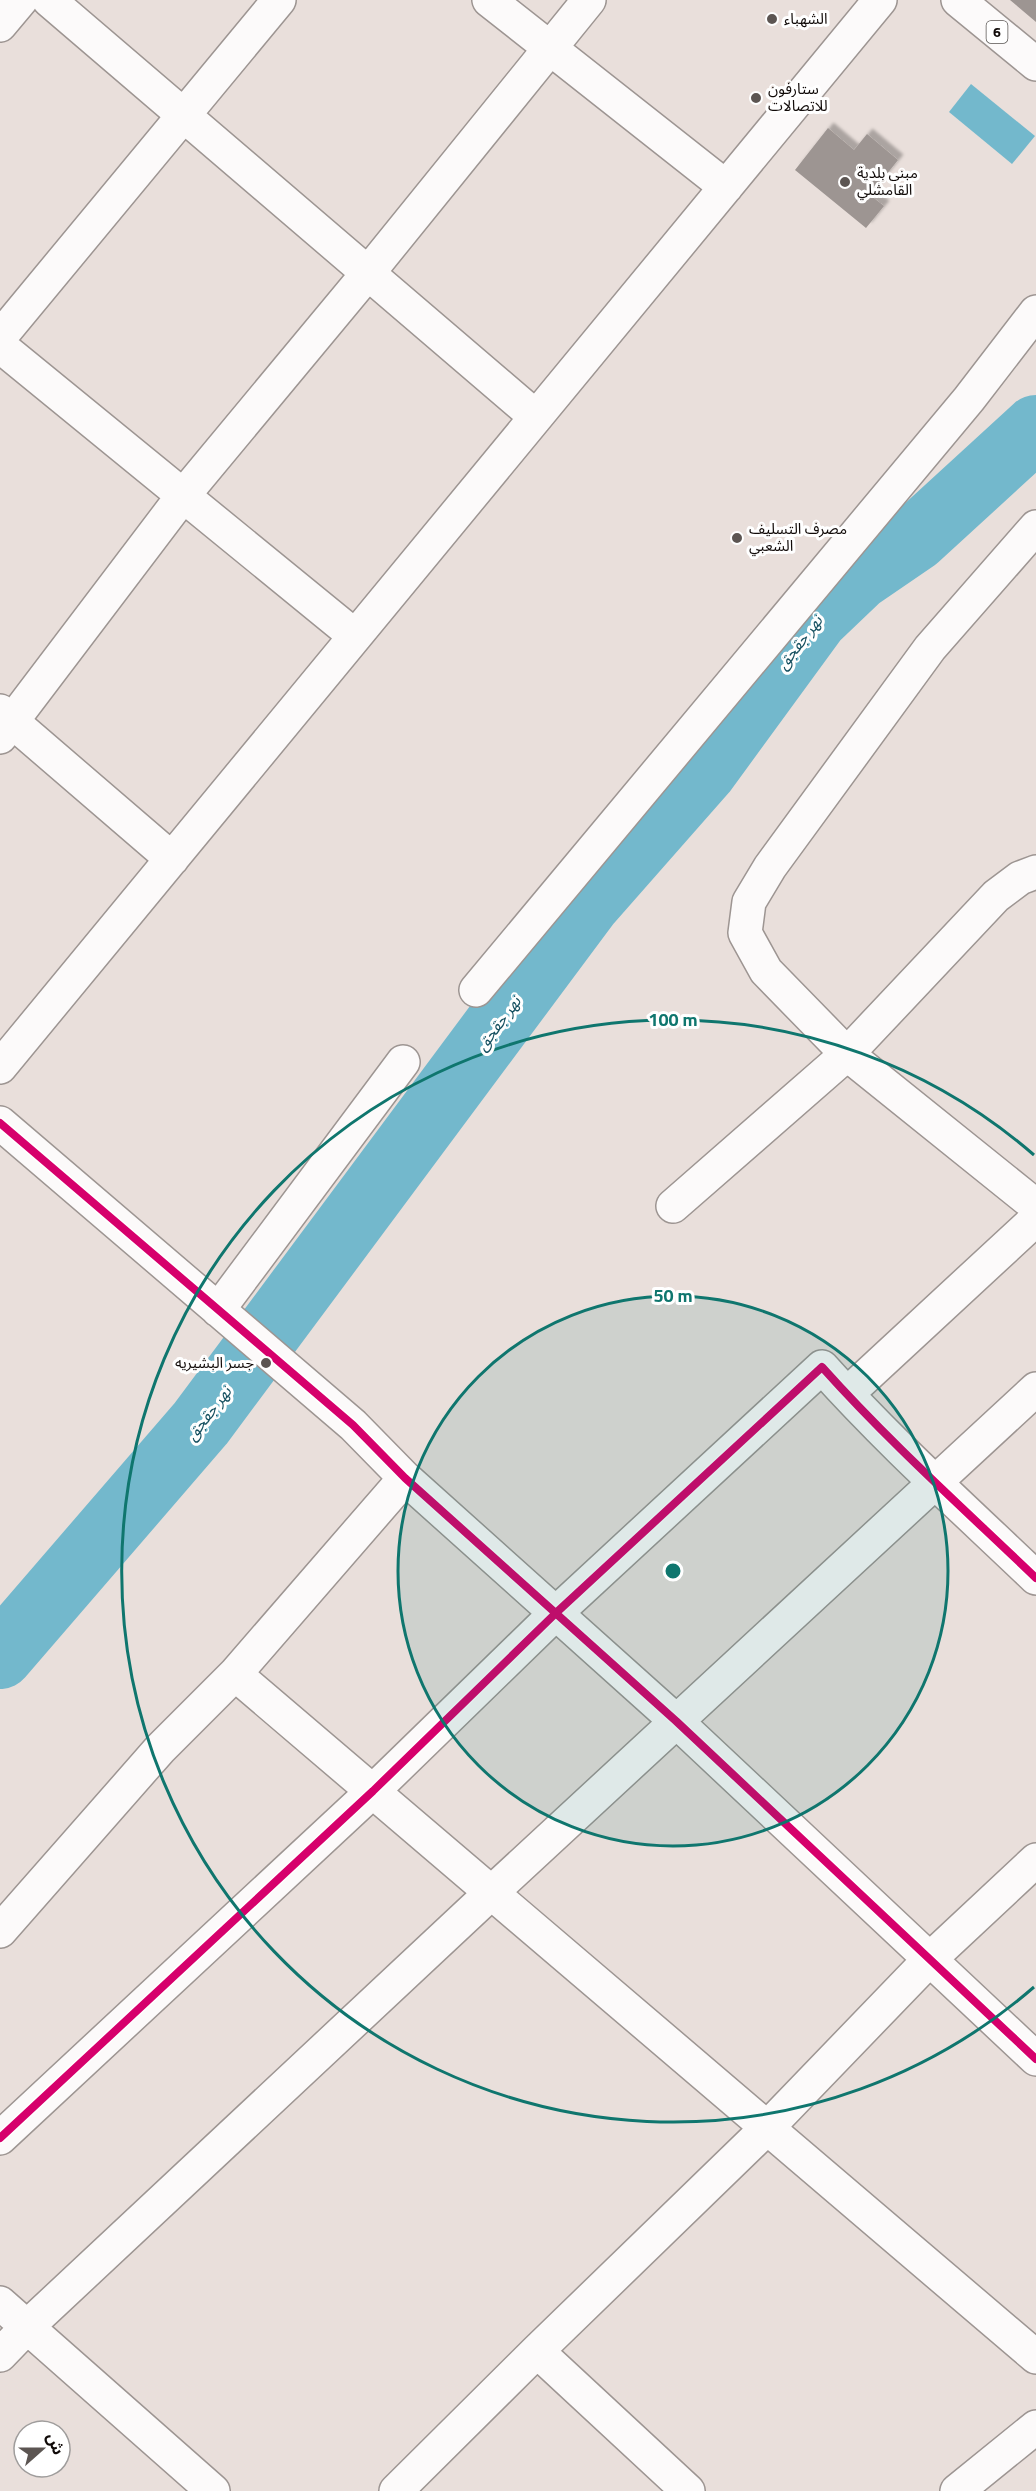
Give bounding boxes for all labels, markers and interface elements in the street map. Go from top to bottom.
place label: الشهباء [784,7,828,30]
marker: الشهباء [765,12,779,26]
road number: 6 [986,21,1008,43]
place label: ستارفون للاتصالات [768,77,828,117]
marker: ستارفون للاتصالات [749,91,763,105]
place label: مبنى بلدية القامشلي [857,161,918,201]
marker: مبنى بلدية القامشلي [838,175,852,189]
place label: مصرف التسليف الشعبي [749,517,847,557]
marker: مصرف التسليف الشعبي [730,531,744,545]
water label: نهر جقجق [770,609,829,674]
water label: نهر جقجق [470,990,527,1055]
text: 100 m [648,1006,698,1033]
text: 50 m [653,1282,693,1309]
place label: جسر البشيريه [175,1351,254,1374]
marker: جسر البشيريه [259,1356,273,1370]
water label: نهر جقجق [179,1380,238,1445]
centre of rings [663,1561,683,1581]
north arrow [12,2419,72,2479]
text: ش [41,2429,71,2458]

